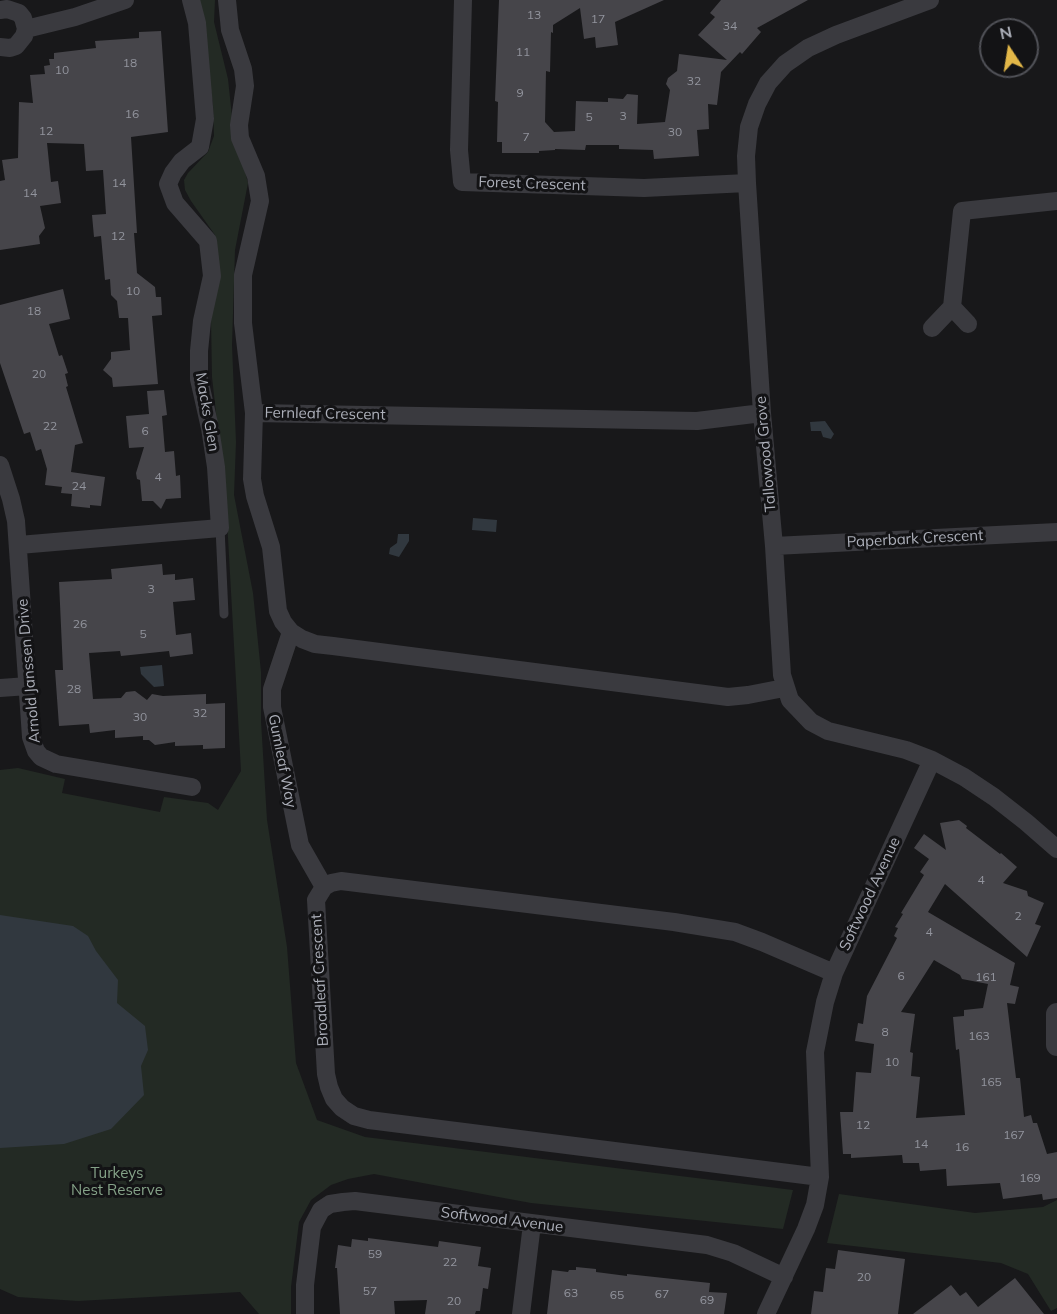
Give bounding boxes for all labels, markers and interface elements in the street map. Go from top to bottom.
house number: 13 [527,8,541,22]
house number: 17 [591,12,605,26]
north arrow [979,18,1039,78]
house number: 34 [723,19,737,33]
text: N [998,21,1014,43]
house number: 11 [516,45,530,59]
house number: 18 [123,56,137,70]
house number: 10 [55,63,69,77]
house number: 32 [687,74,701,88]
house number: 9 [516,86,524,100]
house number: 16 [125,107,139,121]
house number: 3 [619,109,627,123]
house number: 5 [585,110,593,124]
house number: 12 [39,124,53,138]
house number: 30 [668,125,682,139]
house number: 7 [522,130,530,144]
street label: Forest Crescent [478,173,586,195]
house number: 14 [112,176,126,190]
house number: 14 [23,186,37,200]
house number: 12 [111,229,125,243]
house number: 10 [126,284,140,298]
house number: 18 [27,304,41,318]
house number: 20 [32,367,46,381]
street label: Macks Glen [191,371,223,453]
street label: Tallowood Grove [752,395,780,513]
street label: Fernleaf Crescent [264,404,386,424]
house number: 22 [43,419,57,433]
house number: 6 [141,424,149,438]
house number: 4 [154,470,162,484]
house number: 24 [72,479,86,493]
street label: Paperbark Crescent [846,526,984,552]
house number: 3 [147,582,155,596]
street label: Arnold Janssen Drive [14,598,44,744]
house number: 26 [73,617,87,631]
house number: 5 [139,627,147,641]
house number: 28 [67,682,81,696]
house number: 32 [193,706,207,720]
house number: 30 [133,710,147,724]
street label: Gumleaf Way [264,713,300,809]
street label: Softwood Avenue [836,834,904,954]
house number: 4 [977,873,985,887]
house number: 2 [1014,909,1022,923]
street label: Broadleaf Crescent [308,913,332,1047]
house number: 4 [925,925,933,939]
house number: 6 [897,969,905,983]
house number: 161 [975,970,997,984]
house number: 8 [881,1025,889,1039]
house number: 163 [968,1029,990,1043]
house number: 10 [885,1055,899,1069]
house number: 165 [980,1075,1002,1089]
house number: 12 [856,1118,870,1132]
house number: 167 [1003,1128,1025,1142]
house number: 14 [914,1137,928,1151]
house number: 16 [955,1140,969,1154]
park label: Turkeys Nest Reserve [71,1164,163,1199]
house number: 169 [1019,1171,1041,1185]
street label: Softwood Avenue [440,1204,564,1236]
house number: 59 [368,1247,382,1261]
house number: 22 [443,1255,457,1269]
house number: 20 [857,1270,871,1284]
house number: 57 [363,1284,377,1298]
house number: 63 [564,1286,578,1300]
house number: 67 [655,1287,669,1301]
house number: 65 [610,1288,624,1302]
house number: 69 [700,1293,714,1307]
house number: 20 [447,1294,461,1308]

